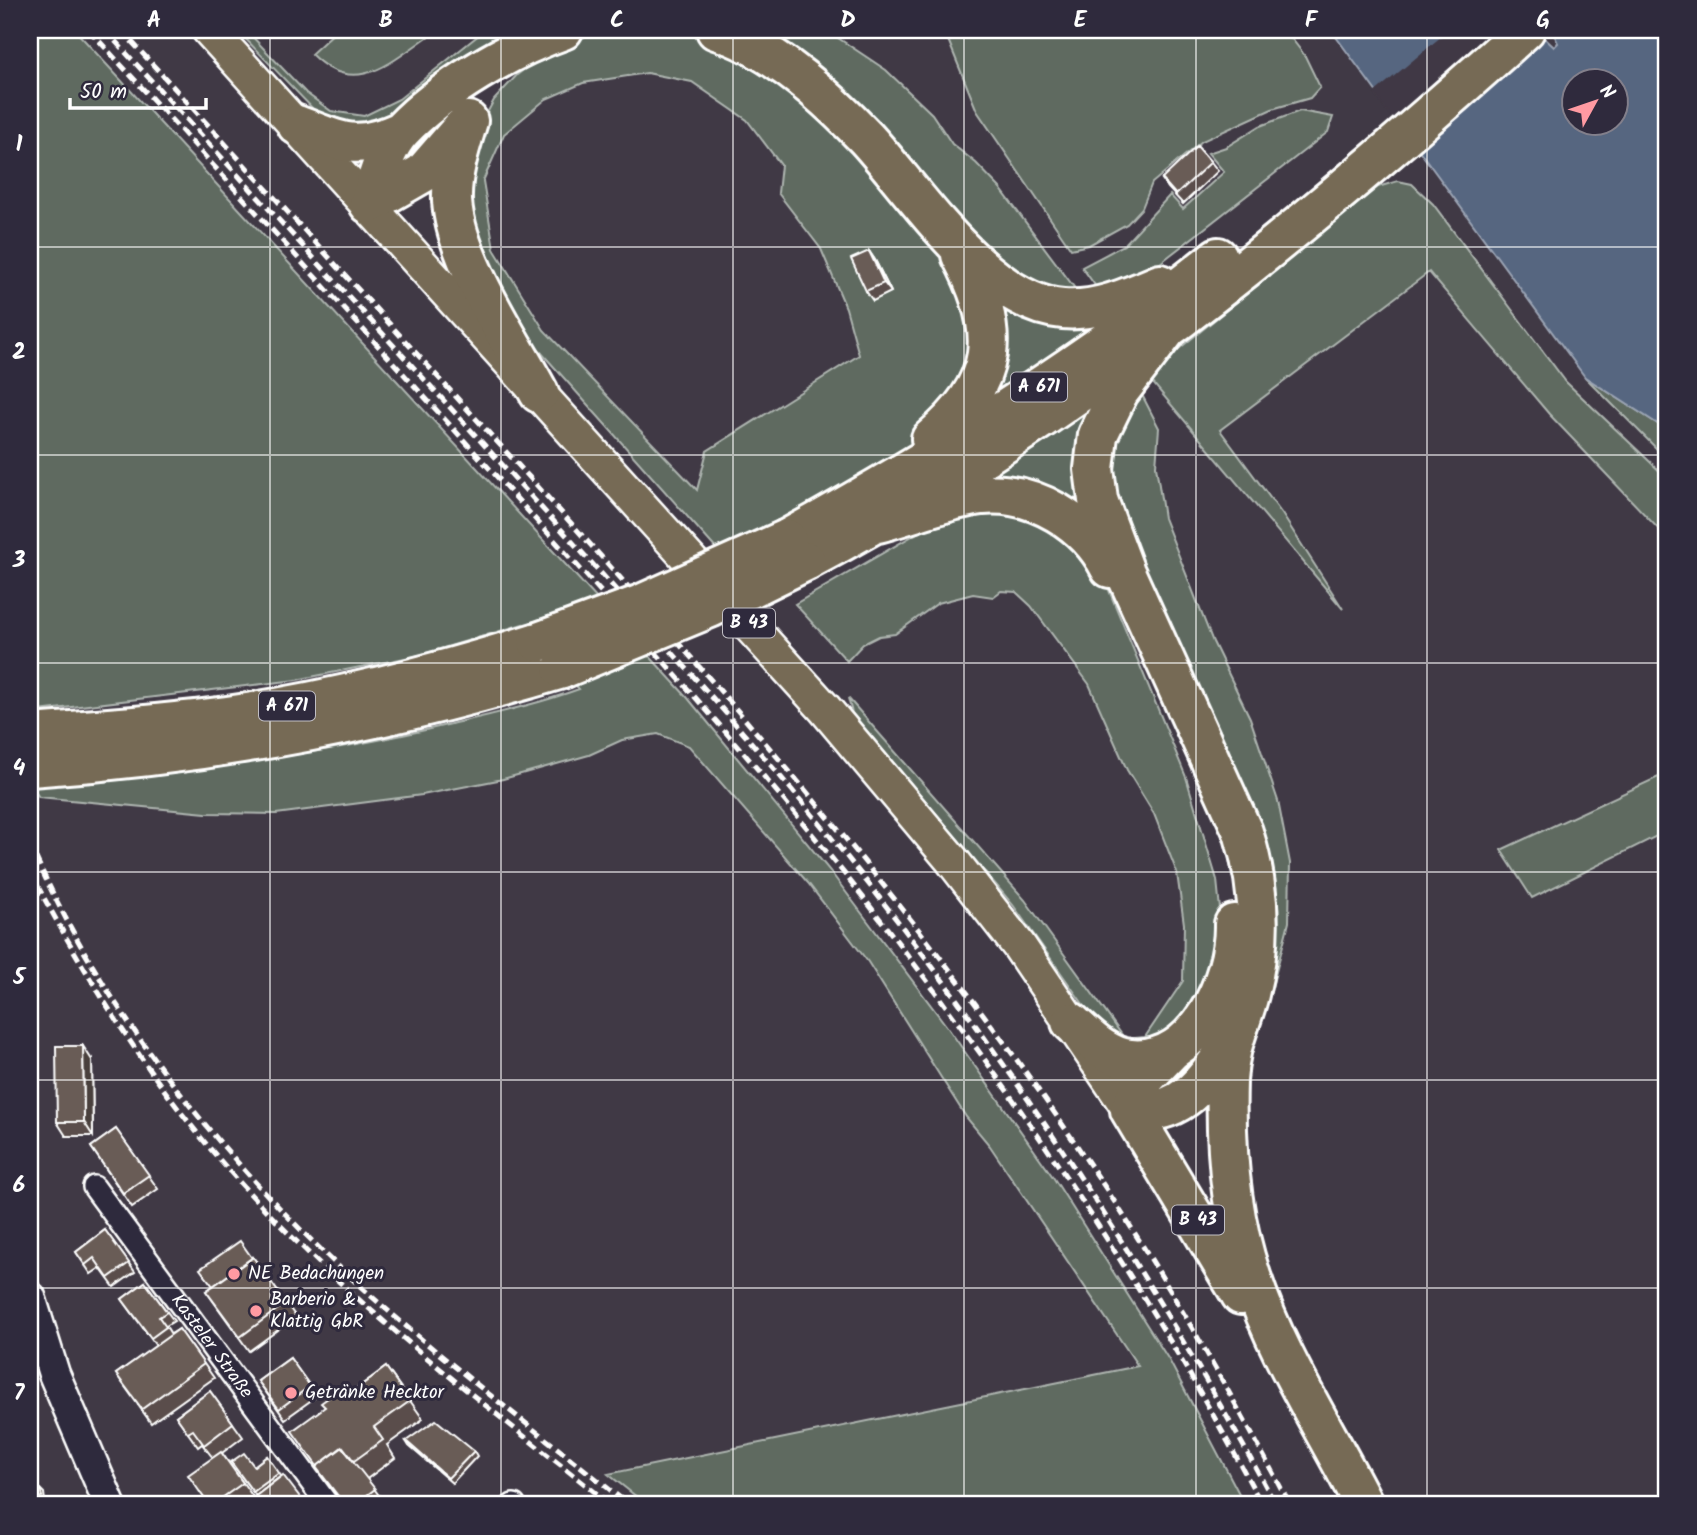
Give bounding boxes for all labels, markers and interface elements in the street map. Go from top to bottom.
text: A [147,3,161,39]
text: B [379,3,393,39]
text: C [610,3,624,39]
text: D [840,3,856,39]
text: E [1074,3,1088,39]
text: F [1305,3,1319,39]
text: G [1536,3,1550,39]
scale bar [70,66,206,110]
north arrow [1560,66,1630,136]
text: 50 m [80,76,127,109]
text: N [1591,78,1622,107]
text: 1 [16,127,23,163]
text: 2 [12,335,26,371]
road number: A 671 [1011,372,1067,402]
text: 3 [12,543,26,579]
road number: B 43 [723,608,775,638]
road number: A 671 [259,692,315,720]
text: 4 [13,751,26,787]
text: 5 [12,960,27,996]
text: 6 [13,1168,25,1204]
road number: B 43 [1172,1205,1224,1234]
place label: NE Bedachungen [248,1259,384,1289]
marker: NE Bedachungen [226,1266,242,1282]
place label: Barberio & Klattig GbR [270,1285,363,1337]
street label: Kasteler Straße [163,1288,260,1406]
marker: Barberio & Klattig GbR [248,1303,264,1319]
text: 7 [14,1376,26,1412]
place label: Getränke Hecktor [305,1378,446,1408]
marker: Getränke Hecktor [283,1385,299,1401]

